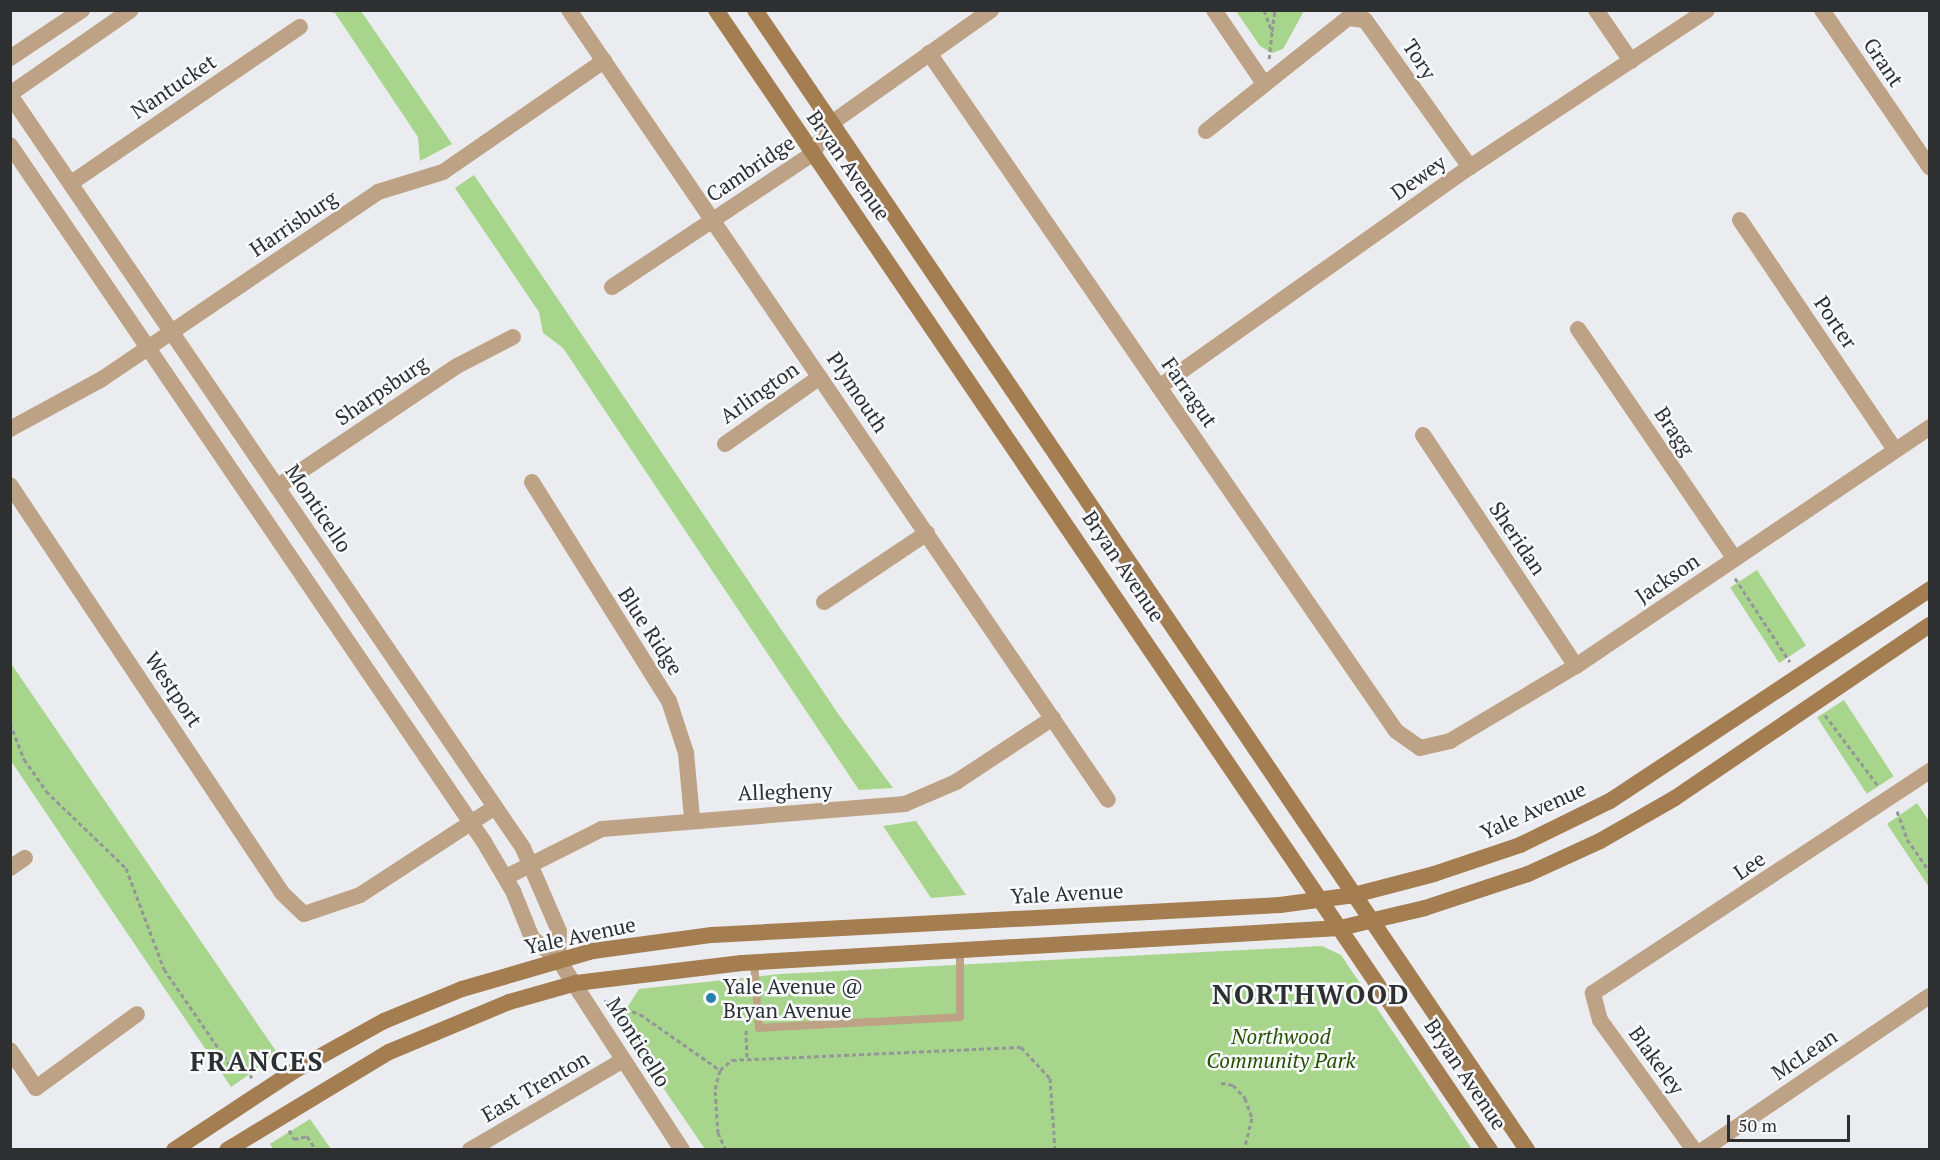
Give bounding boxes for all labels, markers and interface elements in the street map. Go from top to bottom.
street label: Grant [1859,33,1909,91]
street label: Tory [1398,34,1442,84]
street label: Nantucket [126,48,220,124]
street label: Bryan Avenue [802,105,896,225]
street label: Cambridge [701,129,799,207]
street label: Dewey [1386,149,1450,205]
street label: Harrisburg [244,185,342,261]
street label: Porter [1809,291,1863,353]
street label: Plymouth [822,347,894,437]
street label: Sharpsburg [330,350,432,430]
street label: Farragut [1157,352,1223,432]
street label: Arlington [715,356,803,428]
street label: Bragg [1650,402,1700,460]
street label: Monticello [280,459,358,557]
street label: Sheridan [1484,496,1552,580]
street label: Bryan Avenue [1078,506,1170,626]
street label: Jackson [1630,548,1704,608]
street label: Blue Ridge [613,582,689,680]
street label: Westport [140,647,208,731]
street label: Yale Avenue [1476,775,1590,845]
street label: Allegheny [737,777,833,805]
street label: Lee [1728,845,1770,885]
street label: Yale Avenue [1010,877,1124,909]
street label: Yale Avenue [522,911,638,959]
place label: Yale Avenue @ Bryan Avenue [723,973,864,1023]
district label: NORTHWOOD [1212,979,1410,1011]
marker: Yale Avenue @ Bryan Avenue [704,991,718,1005]
street label: Monticello [602,993,676,1091]
street label: Bryan Avenue [1420,1014,1512,1134]
street label: Blakeley [1624,1021,1690,1099]
park label: Northwood Community Park [1206,1023,1356,1073]
street label: McLean [1767,1023,1841,1085]
street label: East Trenton [477,1045,593,1127]
district label: FRANCES [190,1046,324,1078]
scale bar [1730,1103,1853,1141]
text: 50 m [1738,1113,1777,1137]

